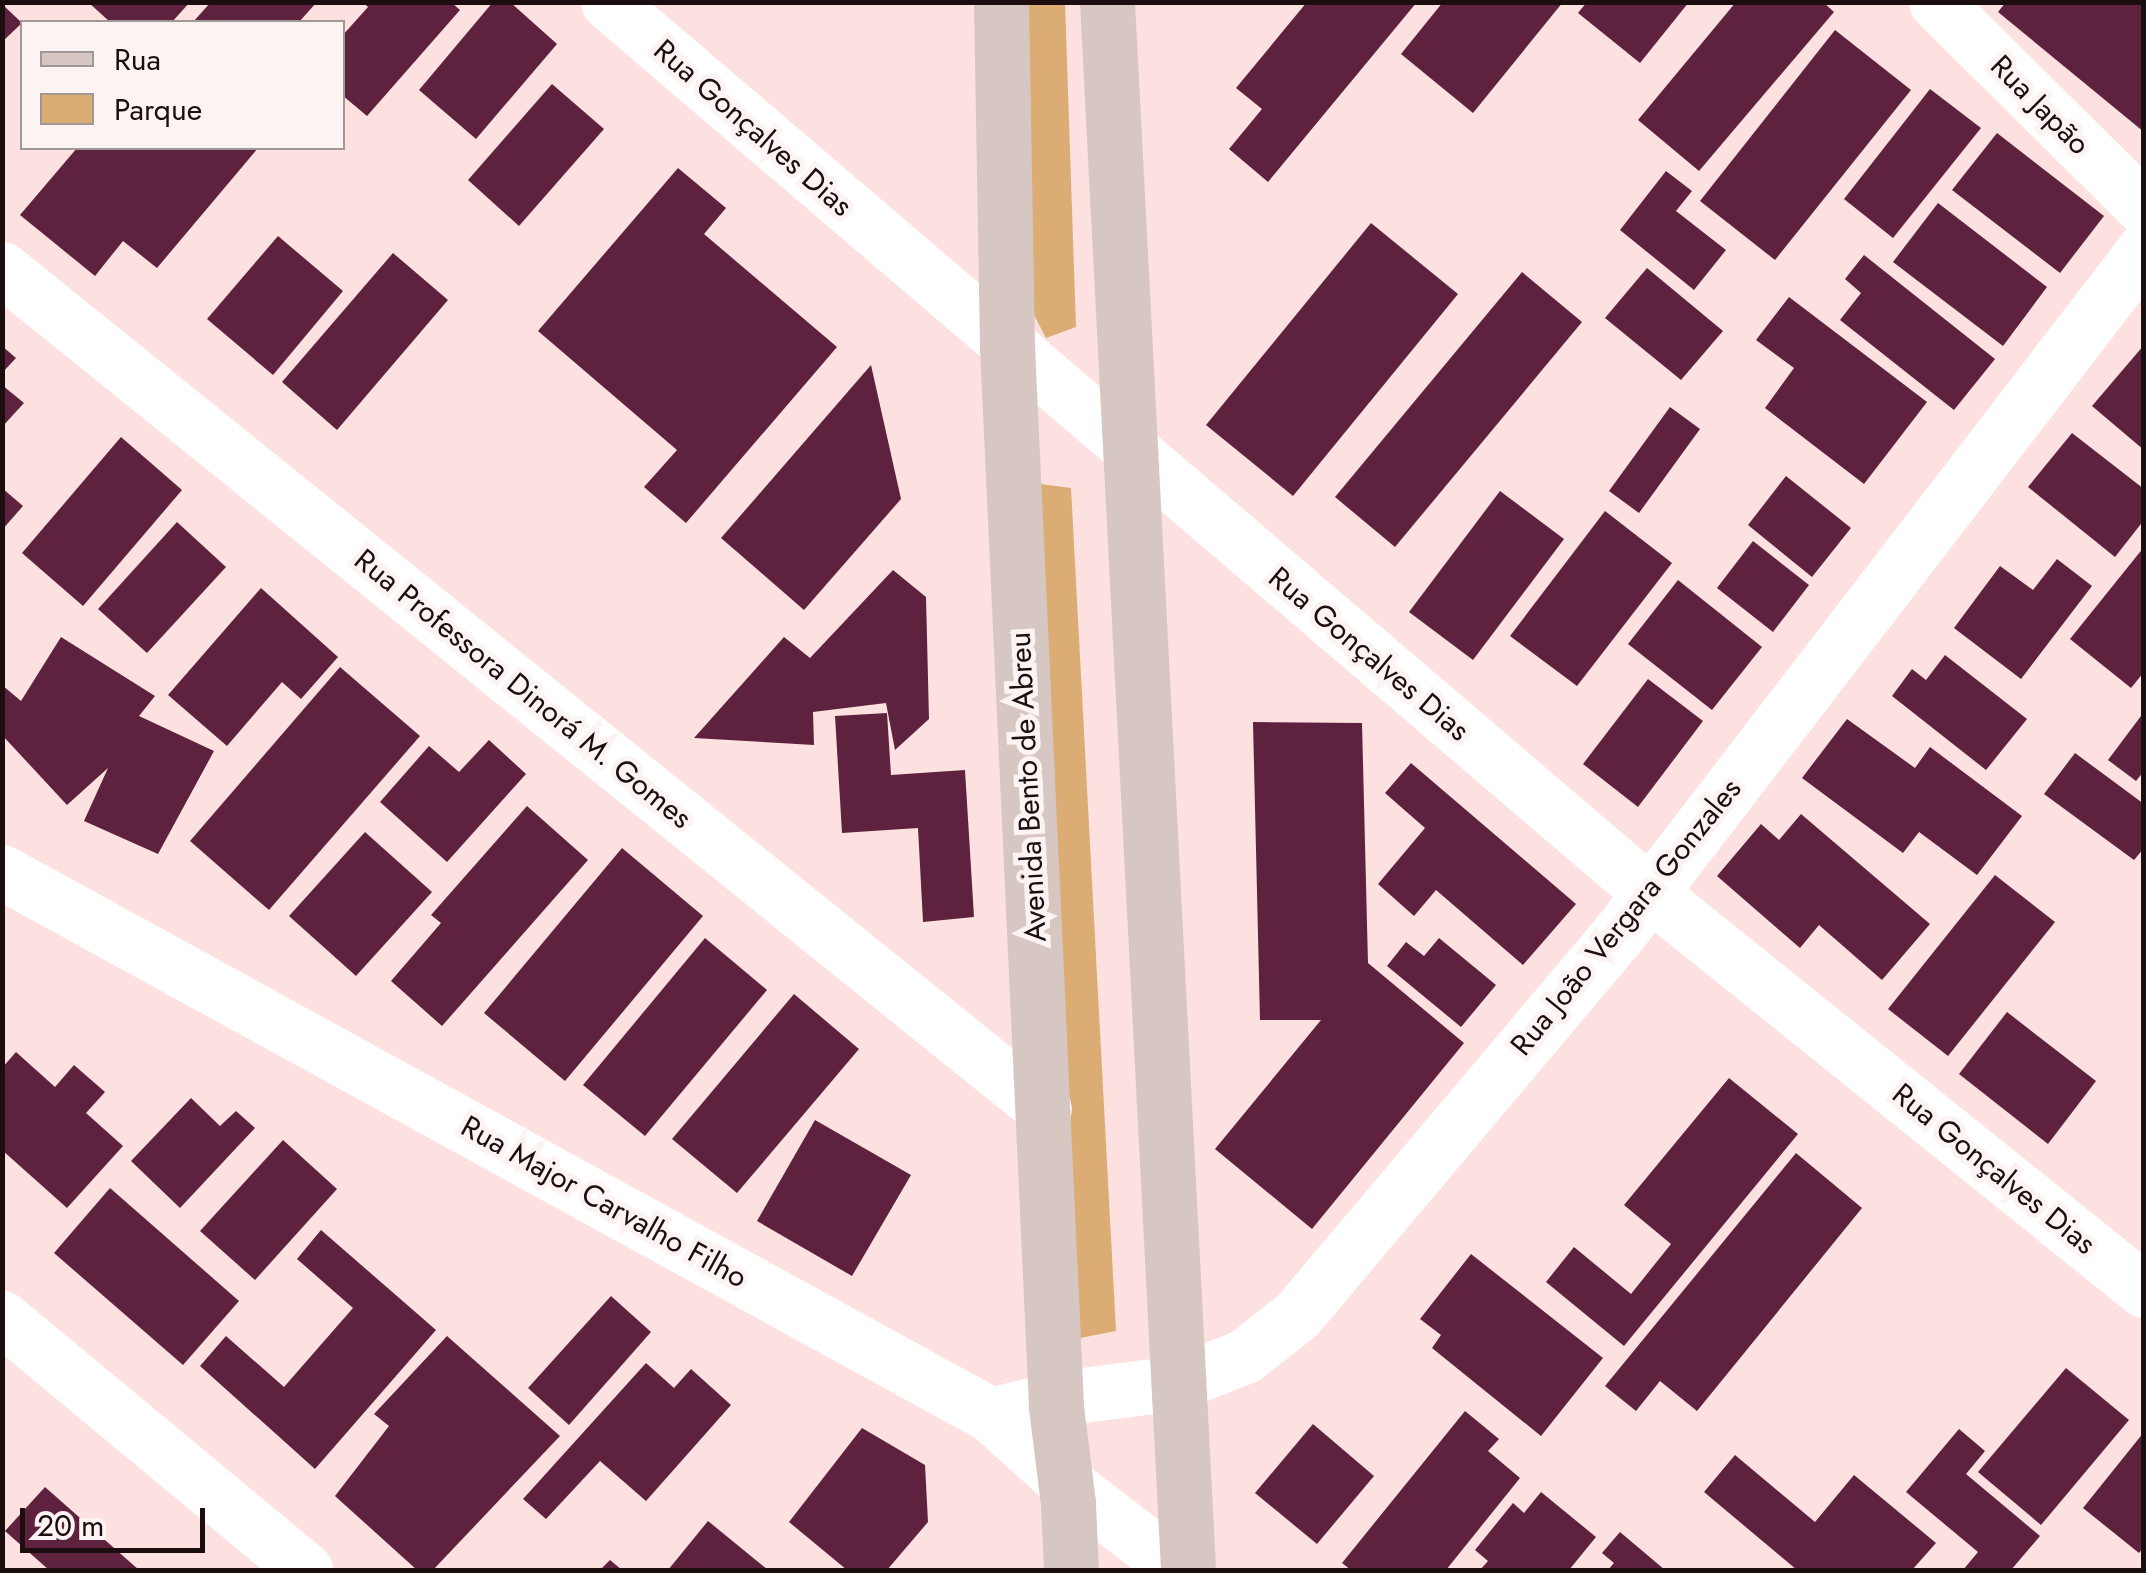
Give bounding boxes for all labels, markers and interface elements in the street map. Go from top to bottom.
legend [20,20,345,150]
street label: Rua Gonçalves Dias [646,32,860,224]
text: Rua [114,38,161,81]
street label: Rua Japão [1983,48,2097,162]
text: Parque [114,88,202,131]
street label: Rua Professora Dinorá M. Gomes [347,542,699,836]
street label: Rua Gonçalves Dias [1261,560,1477,748]
street label: Avenida Bento de Abreu [1002,631,1054,943]
street label: Rua João Vergara Gonzales [1503,771,1749,1063]
street label: Rua Gonçalves Dias [1885,1076,2103,1262]
street label: Rua Major Carvalho Filho [455,1108,753,1296]
scale bar [25,1488,210,1550]
text: 20 m [37,1504,104,1547]

